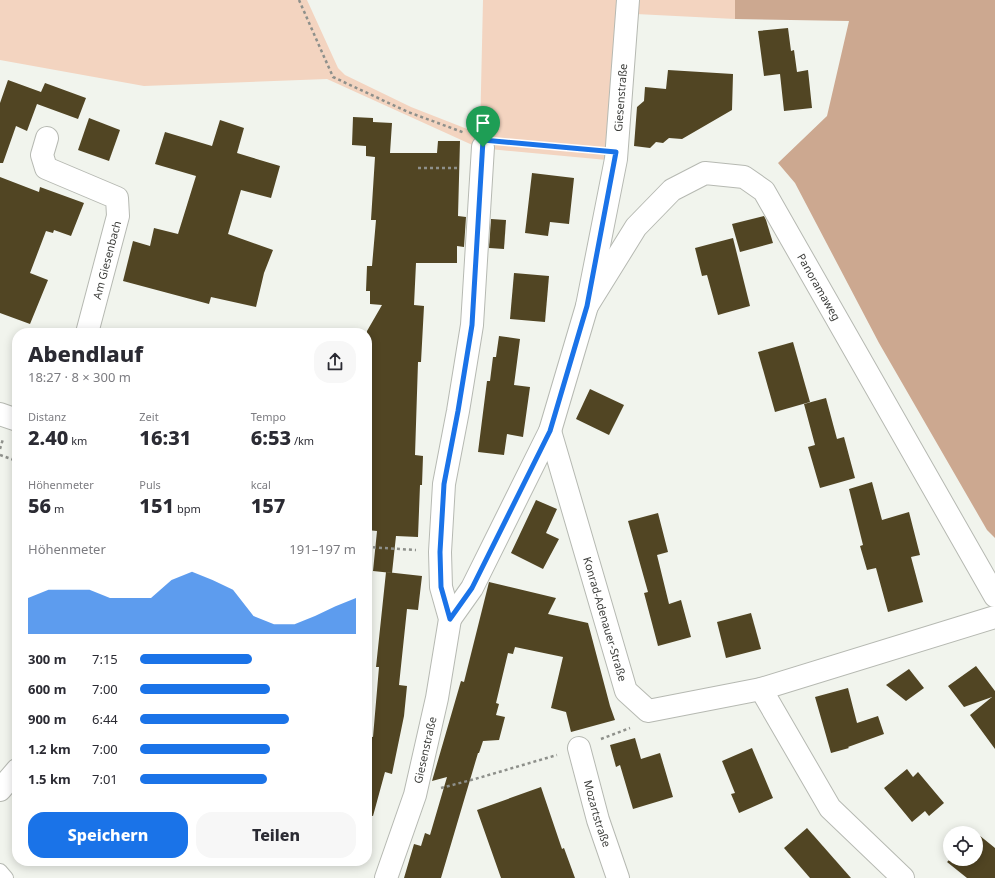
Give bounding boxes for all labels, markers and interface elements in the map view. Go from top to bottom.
street label: Giesenstraße [610,63,630,132]
pin [466,106,500,147]
icon: arrive [472,112,494,134]
street label: Am Giesenbach [89,219,124,301]
street label: Panoramaweg [794,251,844,323]
text: Abendlauf [28,338,143,368]
button: share [314,341,356,383]
text: 18:27 · 8 × 300 m [28,368,131,386]
text: Distanz [28,409,66,424]
text: Zeit [139,409,159,424]
text: Tempo [251,409,286,424]
text: 2.40 [28,424,68,451]
text: 16:31 [139,424,191,451]
text: 6:53 [251,424,291,451]
text: km [68,433,87,448]
text: /km [291,433,314,448]
text: Höhenmeter [28,477,94,492]
text: Puls [139,477,161,492]
text: kcal [251,477,271,492]
text: 56 [28,492,51,519]
text: 151 [139,492,174,519]
text: 157 [251,492,285,519]
text: m [51,501,64,516]
text: bpm [174,501,201,516]
text: Höhenmeter [28,540,106,558]
text: 191–197 m [289,540,356,558]
street label: Konrad-Adenauer-Straße [580,555,631,683]
text: 300 m [28,650,66,668]
text: 7:15 [92,650,118,668]
text: 600 m [28,680,66,698]
text: 7:00 [92,680,118,698]
text: 900 m [28,710,66,728]
text: 6:44 [92,710,118,728]
street label: Giesenstraße [410,715,440,785]
text: 1.2 km [28,740,71,758]
text: 7:00 [92,740,118,758]
text: 1.5 km [28,770,71,788]
text: 7:01 [92,770,118,788]
street label: Mozartstraße [581,778,615,849]
button: Speichern [28,812,188,858]
button: Teilen [196,812,356,858]
map controls [943,826,983,866]
button: locate [943,826,983,866]

